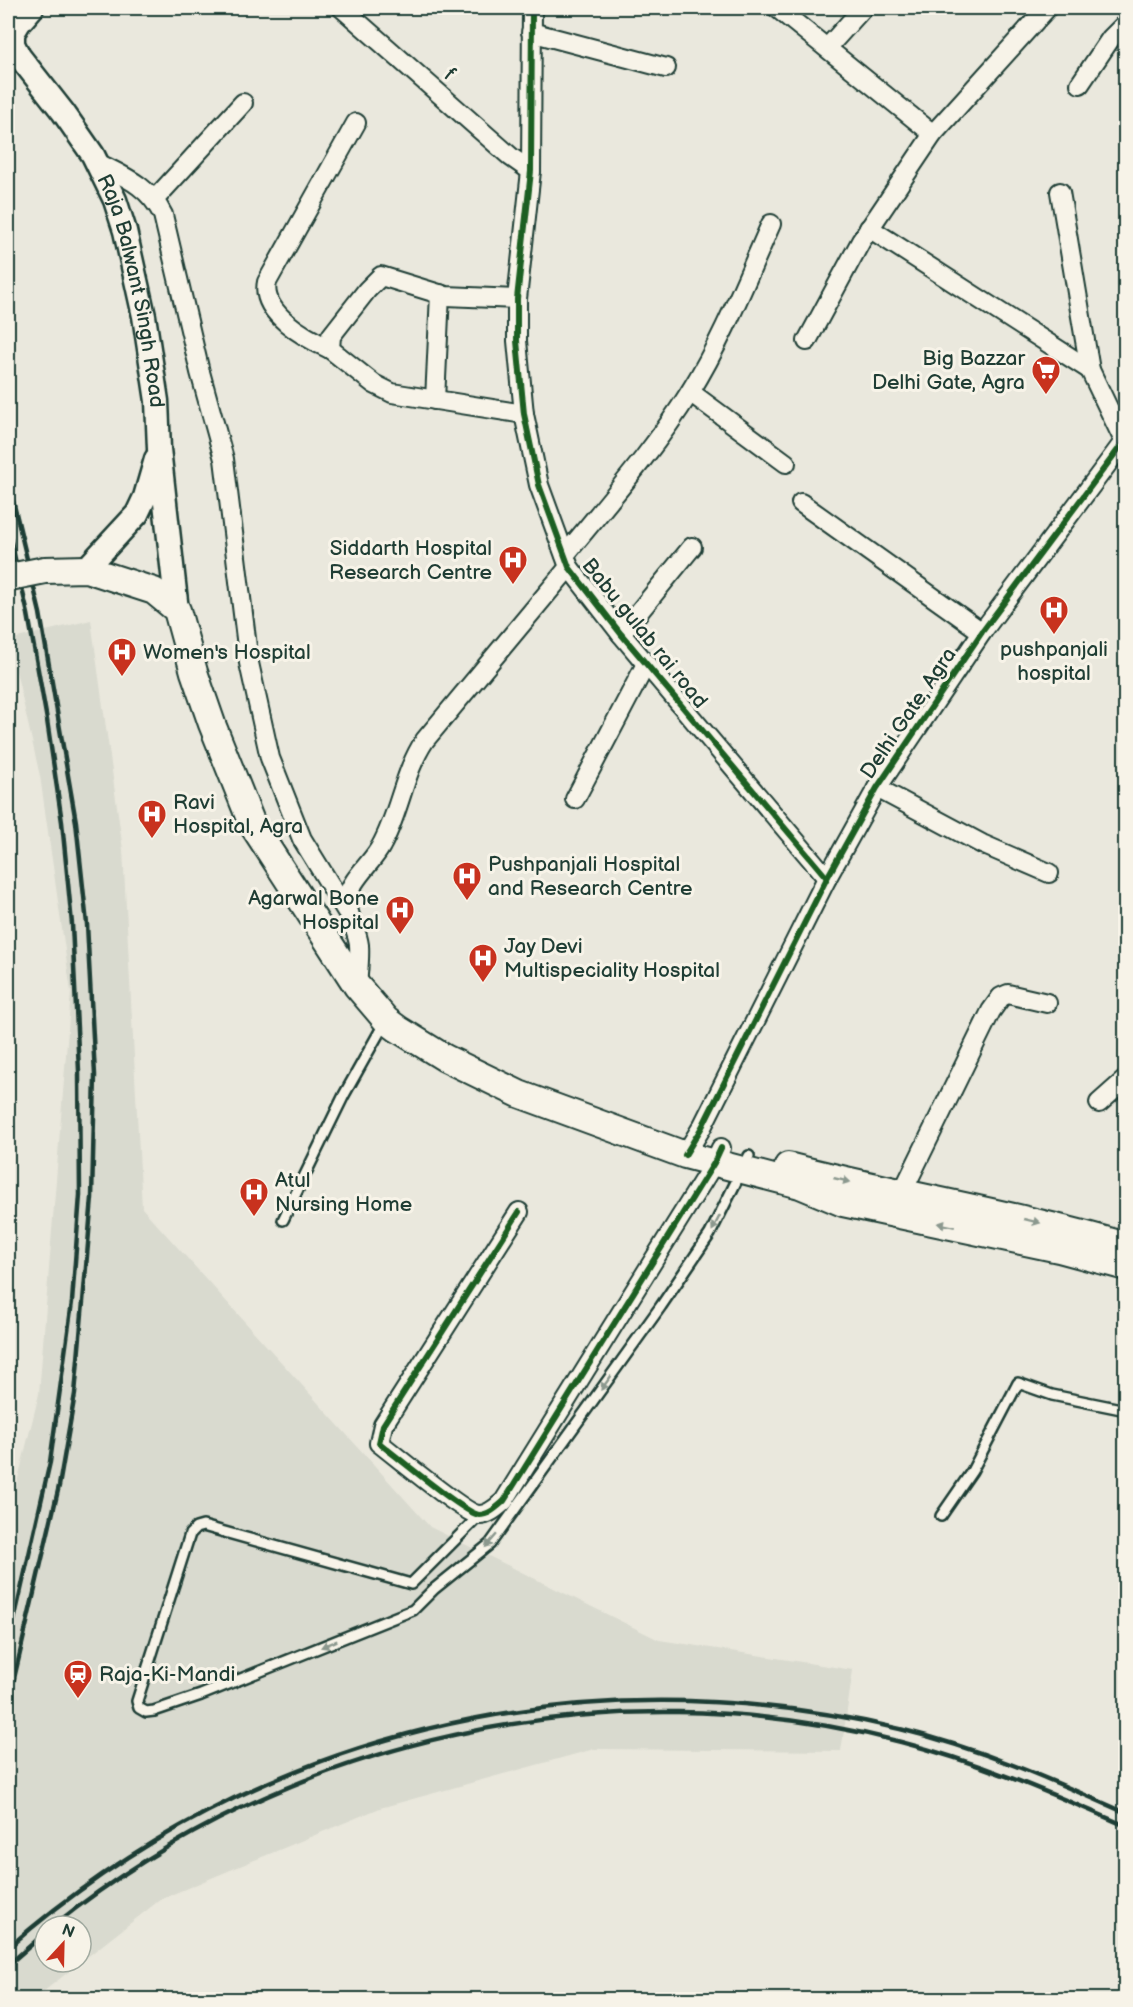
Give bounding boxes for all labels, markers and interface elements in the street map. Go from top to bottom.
street label: f [439,63,461,86]
street label: Raja Balwant Singh Road [91,170,169,408]
place label: Big Bazzar Delhi Gate, Agra [872,346,1025,395]
supermarket icon: Big Bazzar Delhi Gate, Agra [1030,354,1062,396]
place label: Siddarth Hospital Research Centre [329,536,492,585]
hospital icon: Siddarth Hospital Research Centre [497,544,529,586]
street label: Babu gulab rai road [576,553,713,713]
hospital icon: pushpanjali hospital [1038,594,1070,636]
hospital icon: Women's Hospital [106,636,138,678]
place label: pushpanjali hospital [1000,637,1108,686]
place label: Women's Hospital [143,640,311,665]
street label: Delhi Gate, Agra [855,643,962,784]
place label: Ravi Hospital, Agra [173,790,303,839]
hospital icon: Ravi Hospital, Agra [136,798,168,840]
place label: Pushpanjali Hospital and Research Centre [488,852,692,901]
hospital icon: Pushpanjali Hospital and Research Centre [451,860,483,902]
place label: Agarwal Bone Hospital [248,886,379,935]
hospital icon: Agarwal Bone Hospital [384,894,416,936]
place label: Jay Devi Multispeciality Hospital [504,934,720,983]
hospital icon: Jay Devi Multispeciality Hospital [467,942,499,984]
place label: Atul Nursing Home [275,1168,412,1217]
one-way arrow [832,1175,851,1185]
hospital icon: Atul Nursing Home [238,1176,270,1218]
one-way arrow [711,1214,721,1231]
one-way arrow [1023,1216,1041,1226]
one-way arrow [936,1220,955,1229]
one-way arrow [600,1375,612,1391]
one-way arrow [485,1533,498,1548]
one-way arrow [320,1640,338,1649]
station icon: Raja-Ki-Mandi [62,1658,94,1700]
place label: Raja-Ki-Mandi [99,1662,235,1687]
north arrow [33,1914,93,1974]
text: N [59,1920,77,1943]

